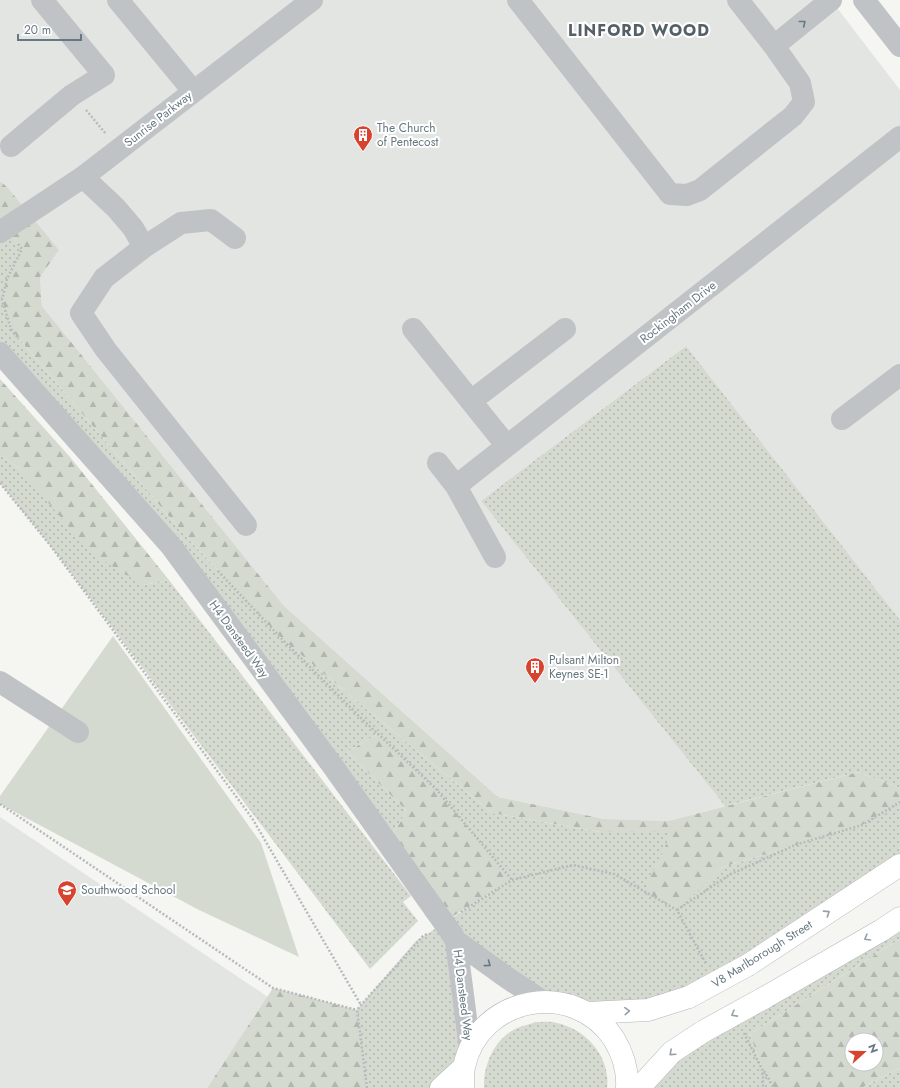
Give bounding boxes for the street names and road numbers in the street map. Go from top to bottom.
street label: Sunrise Parkway [120,86,196,151]
street label: Rockingham Drive [636,277,720,347]
street label: H4 Dansteed Way [205,597,274,682]
street label: V8 Marlborough Street [708,916,816,992]
street label: H4 Dansteed Way [448,948,478,1042]

